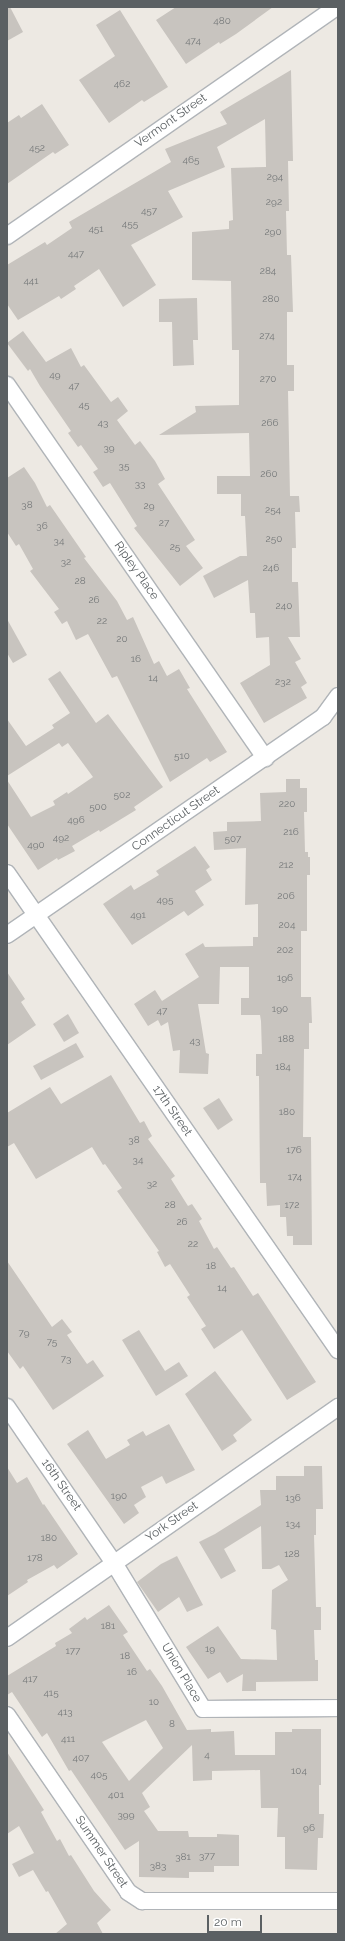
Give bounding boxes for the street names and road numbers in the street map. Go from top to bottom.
street label: Vermont Street [132,91,210,151]
street label: Ripley Place [111,539,161,603]
street label: Connecticut Street [129,783,223,855]
street label: 17th Street [149,1083,195,1139]
street label: 16th Street [38,1456,84,1514]
street label: York Street [143,1499,201,1545]
street label: Union Place [158,1641,204,1705]
street label: Summer Street [72,1813,130,1891]

